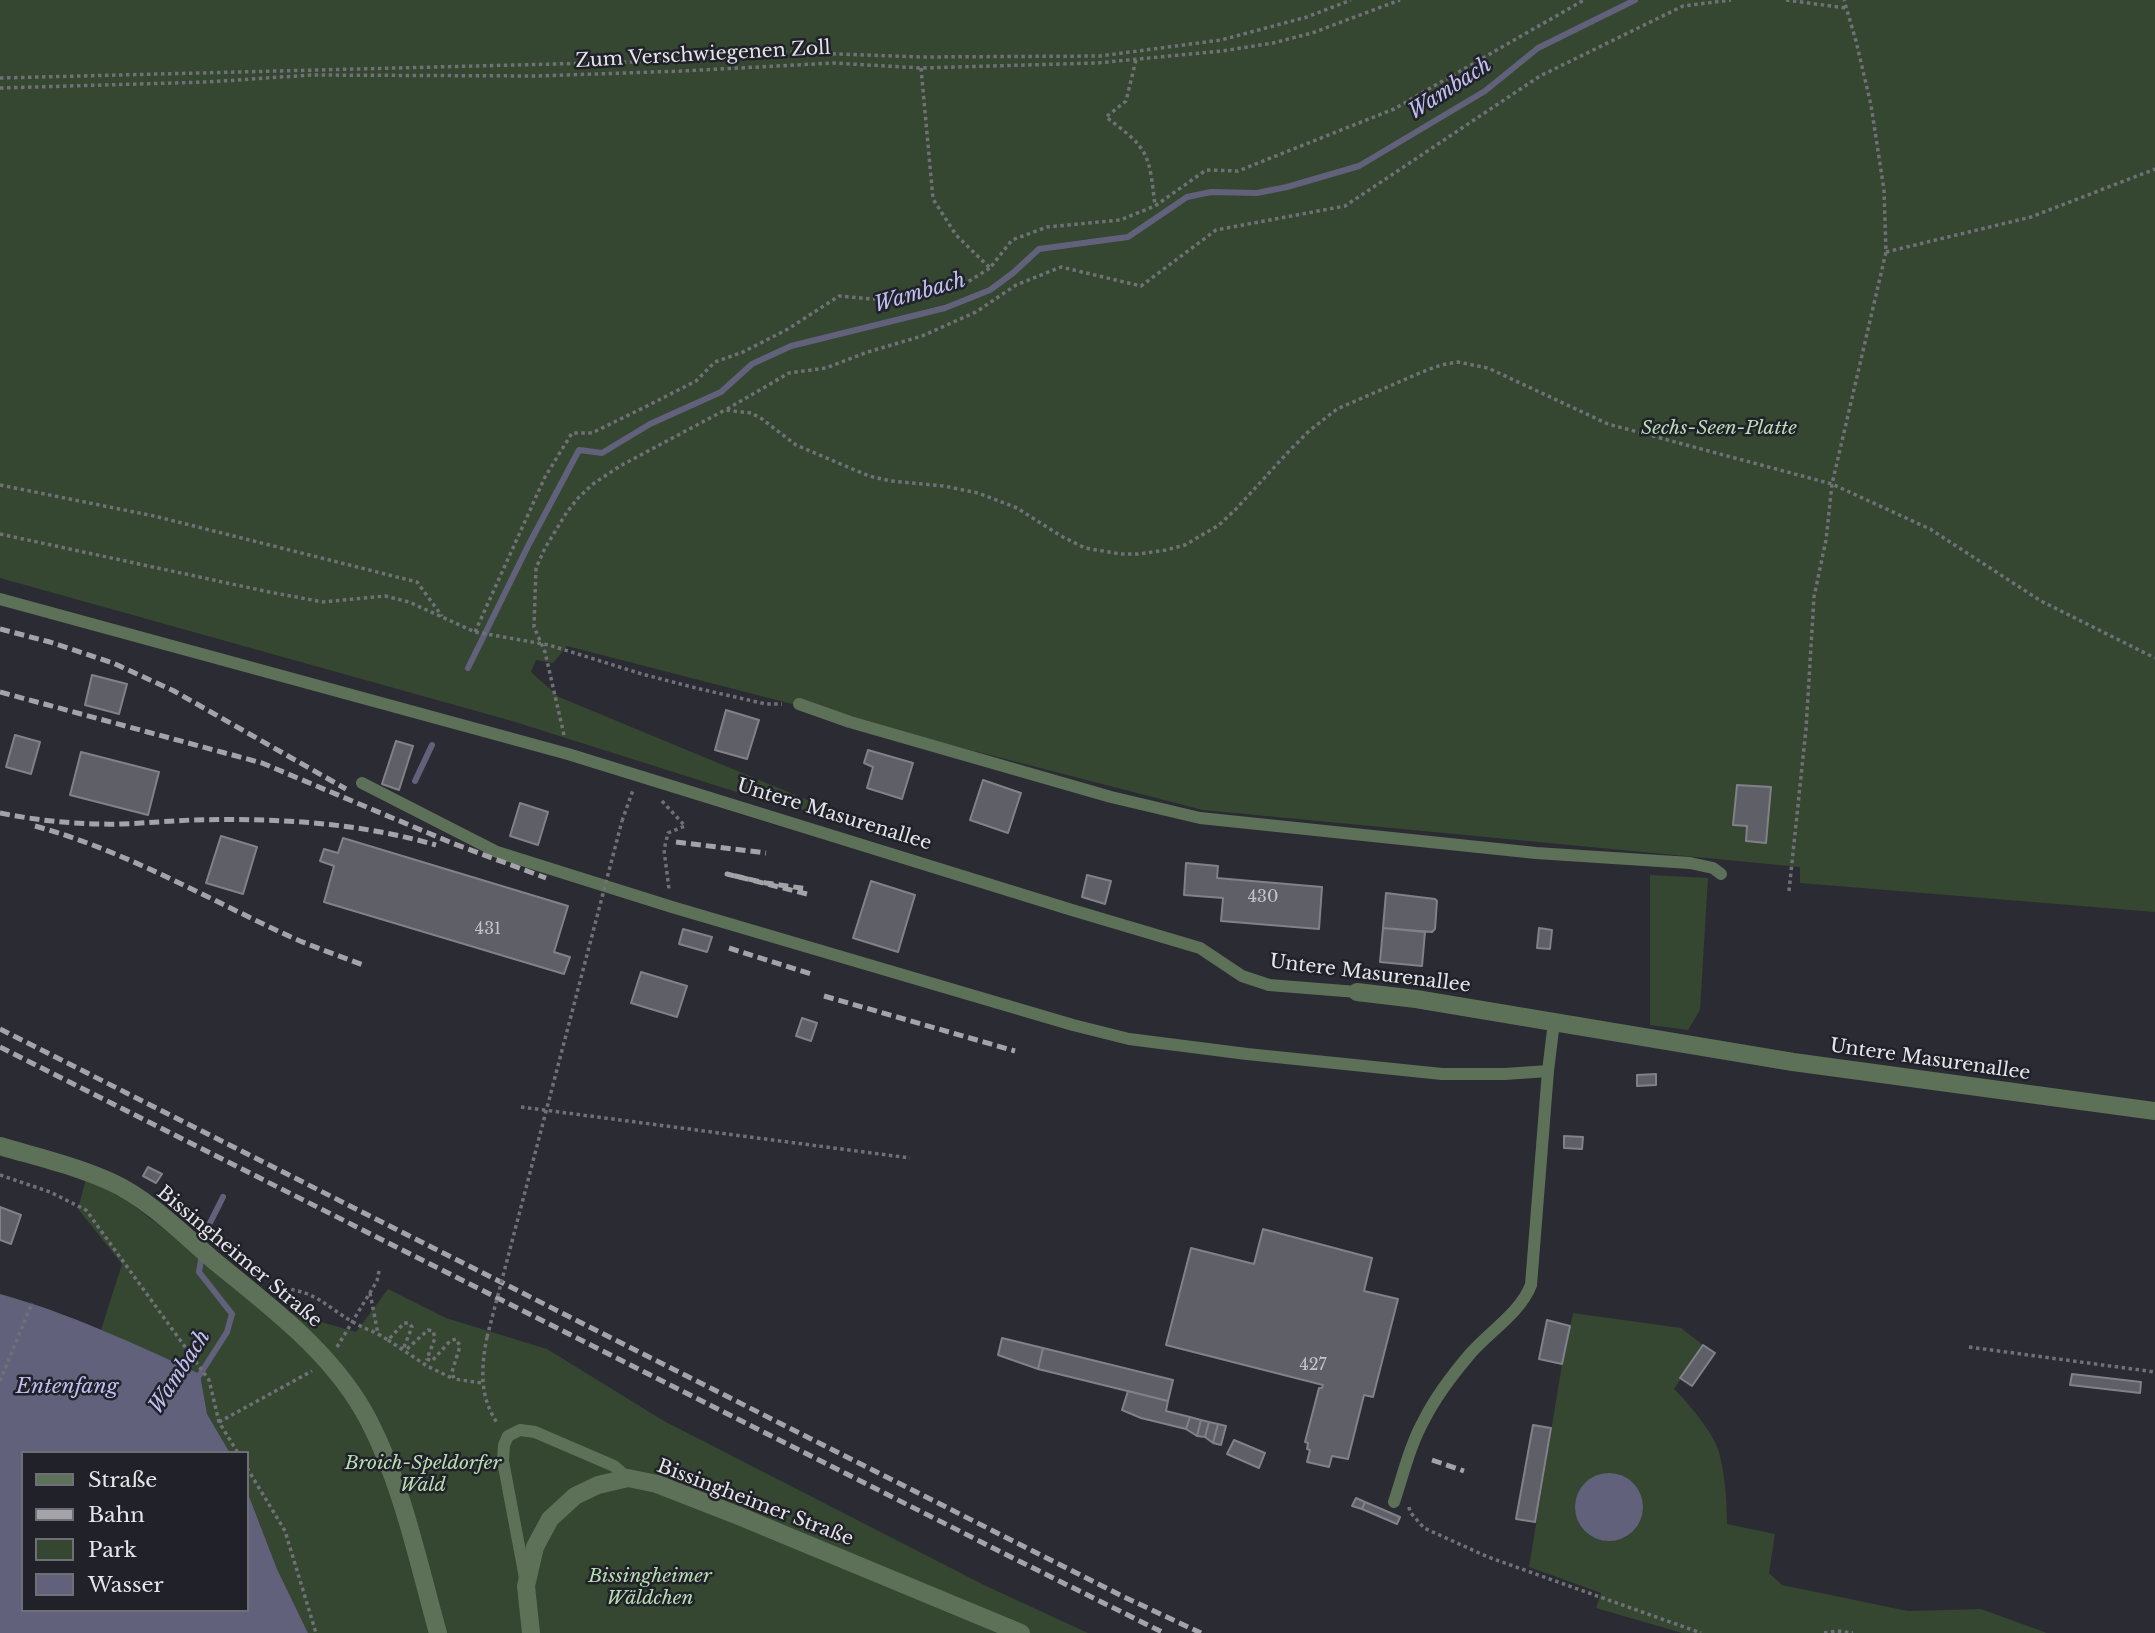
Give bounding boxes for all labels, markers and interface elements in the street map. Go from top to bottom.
street label: Zum Verschwiegenen Zoll [575,37,831,73]
water label: Wambach [1404,53,1496,125]
water label: Wambach [871,268,969,318]
park label: Sechs-Seen-Platte [1641,418,1797,440]
street label: Untere Masurenallee [734,775,934,855]
house number: 430 [1248,887,1278,907]
house number: 431 [475,919,501,939]
street label: Untere Masurenallee [1268,950,1472,998]
street label: Untere Masurenallee [1828,1035,2032,1085]
street label: Bissingheimer Straße [152,1181,326,1333]
water label: Wambach [144,1326,216,1418]
house number: 427 [1299,1355,1327,1375]
water label: Entenfang [16,1374,118,1400]
legend [21,1451,248,1612]
park label: Broich-Speldorfer Wald [345,1453,501,1497]
street label: Bissingheimer Straße [654,1455,856,1551]
text: Straße [88,1467,157,1493]
text: Bahn [88,1502,145,1528]
text: Park [88,1537,137,1563]
park label: Bissingheimer Wäldchen [588,1566,712,1610]
text: Wasser [88,1572,164,1598]

